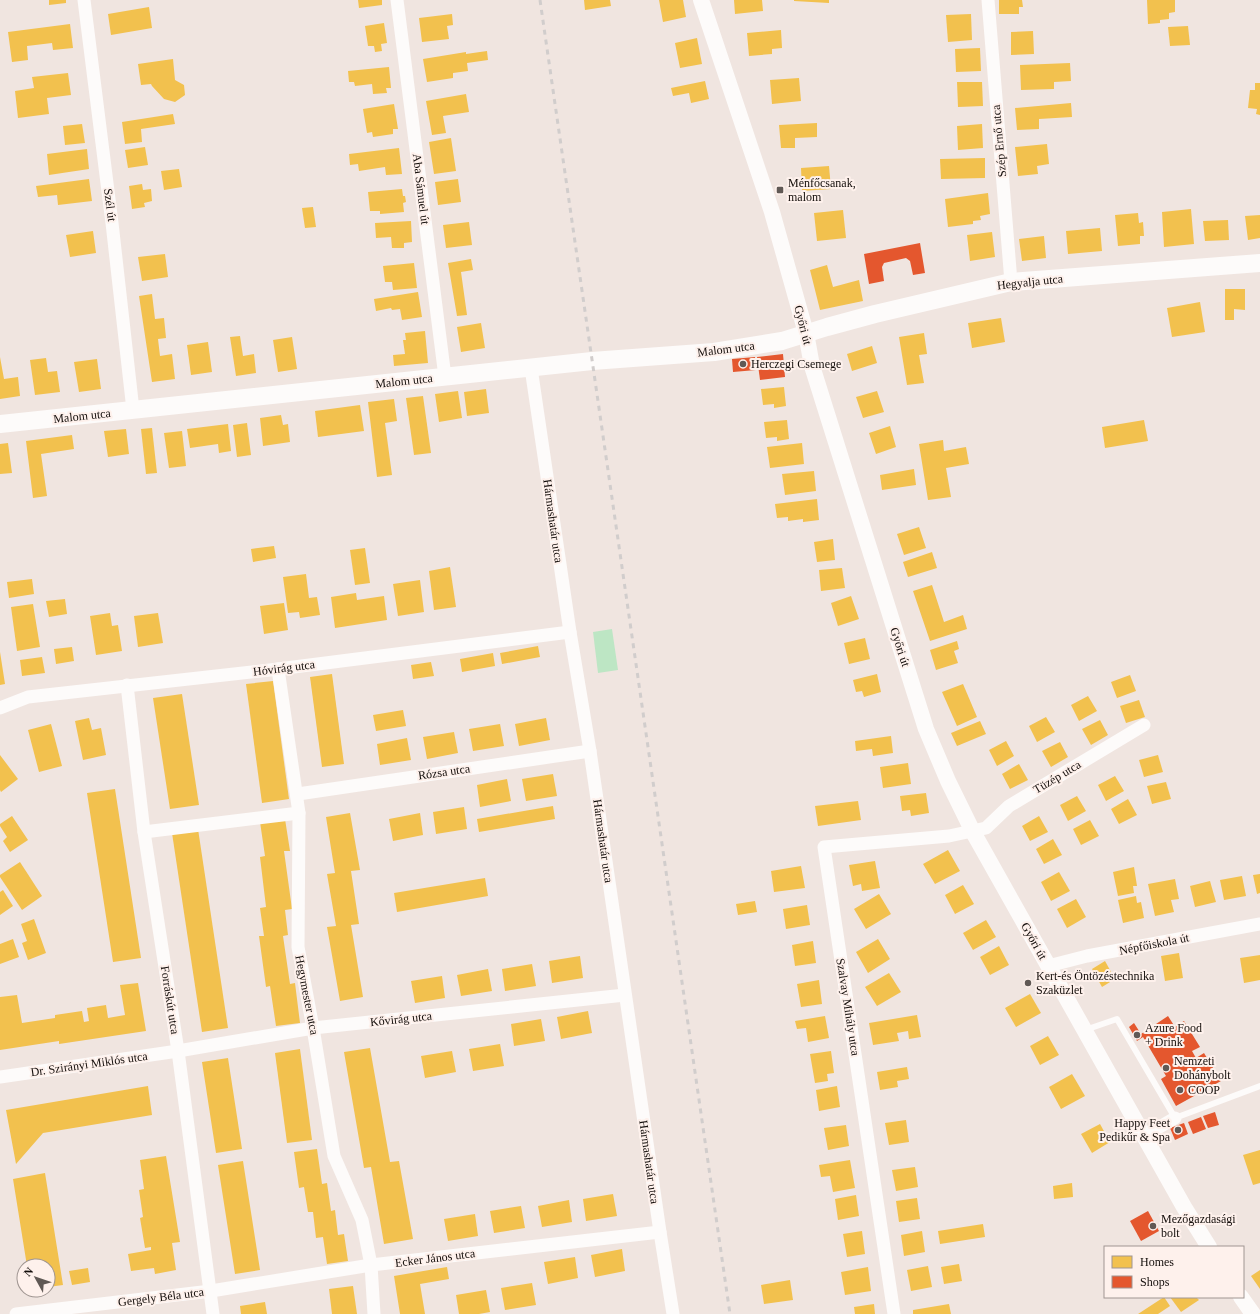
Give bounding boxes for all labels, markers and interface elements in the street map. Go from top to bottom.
street label: Szép Ernő utca [989,104,1009,178]
street label: Aba Sámuel út [410,153,432,226]
place label: Ménfőcsanak, malom [788,176,856,204]
marker: Ménfőcsanak, malom [775,185,785,195]
street label: Szél út [101,188,119,223]
street label: Hegyalja utca [996,272,1064,292]
street label: Győri út [791,304,815,347]
street label: Malom utca [697,338,756,359]
place label: Herczegi Csemege [751,357,841,371]
marker: Herczegi Csemege [738,359,748,369]
street label: Malom utca [375,371,434,391]
street label: Malom utca [53,406,112,426]
street label: Hármashatár utca [540,478,566,564]
street label: Győri út [887,626,913,669]
street label: Hóvirág utca [252,657,316,679]
street label: Tüzép utca [1031,757,1084,797]
street label: Rózsa utca [417,761,472,783]
street label: Hármashatár utca [590,798,616,884]
street label: Győri út [1018,920,1050,963]
street label: Népfőiskola út [1118,930,1191,958]
street label: Hegymester utca [292,954,322,1037]
street label: Szalvay Mihály utca [833,957,863,1057]
street label: Forráskút utca [158,965,182,1036]
place label: Kert-és Öntözéstechnika Szaküzlet [1036,969,1155,997]
marker: Kert-és Öntözéstechnika Szaküzlet [1023,978,1033,988]
street label: Kővirág utca [369,1009,433,1029]
place label: Azure Food + Drink [1145,1021,1202,1049]
marker: Azure Food + Drink [1132,1030,1142,1040]
street label: Dr. Szirányi Miklós utca [30,1049,149,1079]
place label: Nemzeti Dohánybolt [1174,1054,1231,1082]
marker: Nemzeti Dohánybolt [1161,1063,1171,1073]
place label: COOP [1188,1083,1220,1097]
marker: COOP [1175,1085,1185,1095]
place label: Happy Feet Pedikűr & Spa [1099,1116,1171,1144]
street label: Hármashatár utca [636,1119,662,1205]
marker: Happy Feet Pedikűr & Spa [1173,1125,1183,1135]
place label: Mezőgazdasági bolt [1161,1212,1236,1240]
marker: Mezőgazdasági bolt [1148,1221,1158,1231]
street label: Ecker János utca [394,1246,477,1270]
legend [1104,1246,1244,1298]
text: Homes [1140,1255,1174,1269]
north arrow [16,1258,56,1298]
text: N [21,1265,36,1278]
text: Shops [1140,1275,1170,1289]
street label: Gergely Béla utca [117,1285,205,1309]

